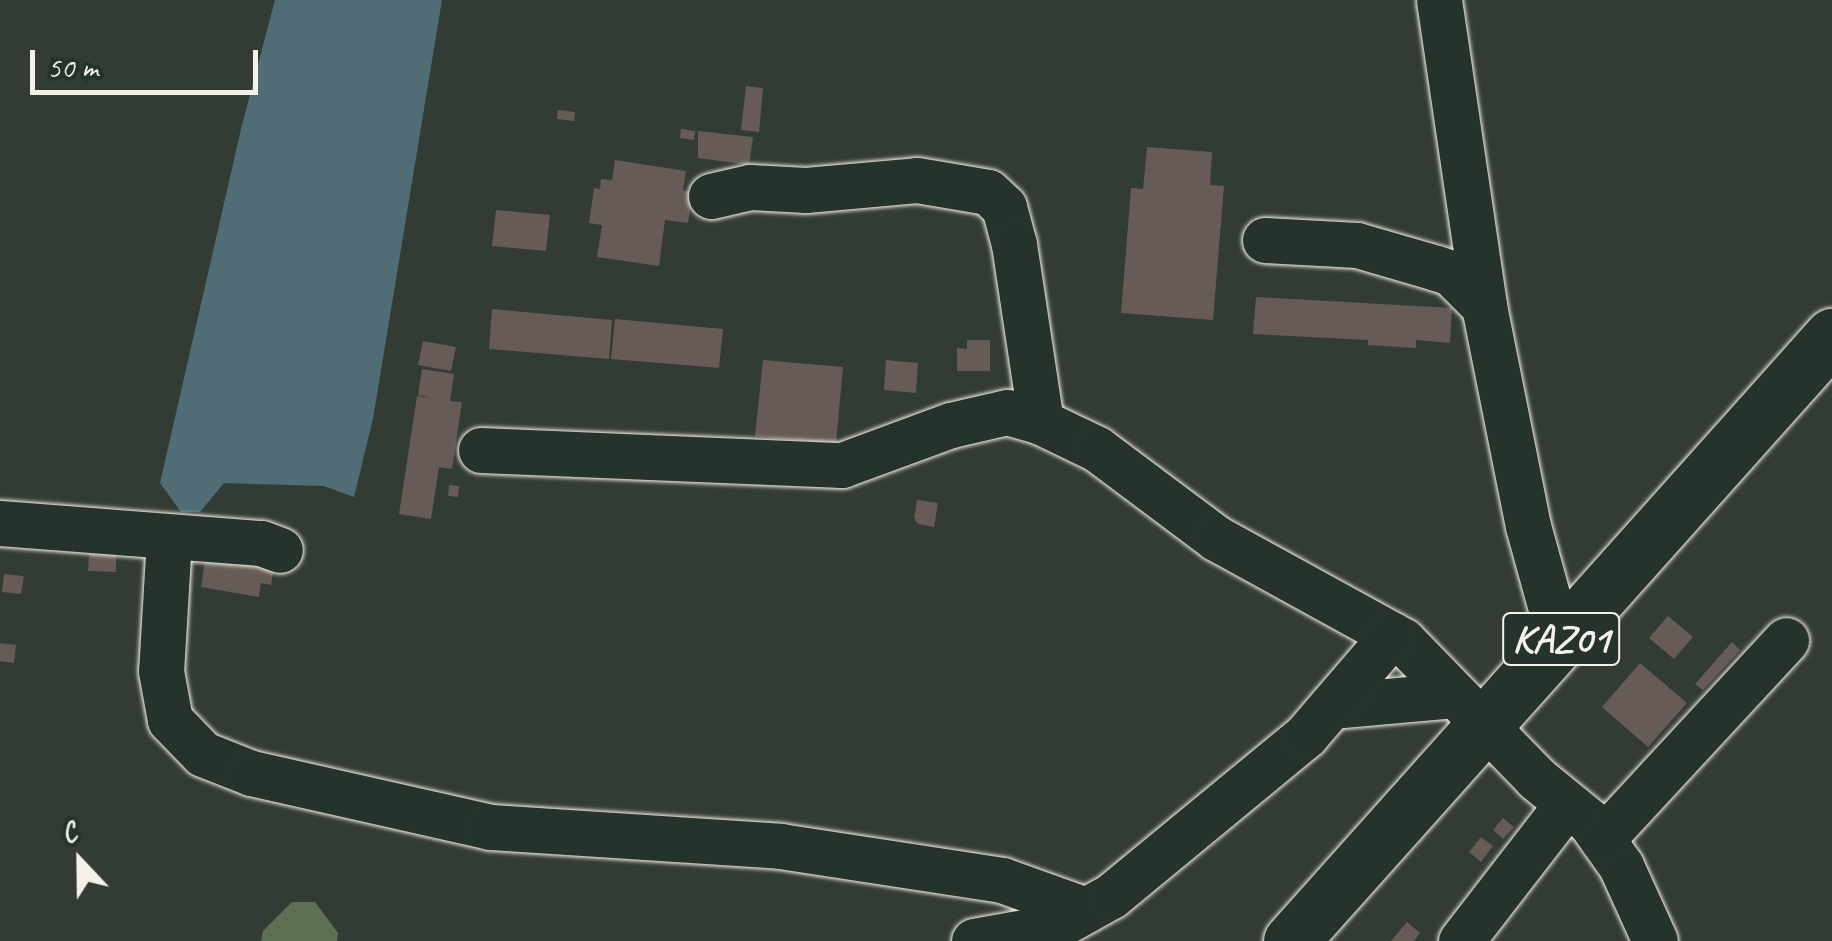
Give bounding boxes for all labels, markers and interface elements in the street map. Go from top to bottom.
scale bar [35,30,262,92]
text: 50 m [47,48,98,86]
road number: KАZ01 [1501,604,1621,674]
north arrow [30,811,130,911]
text: С [56,814,82,852]

